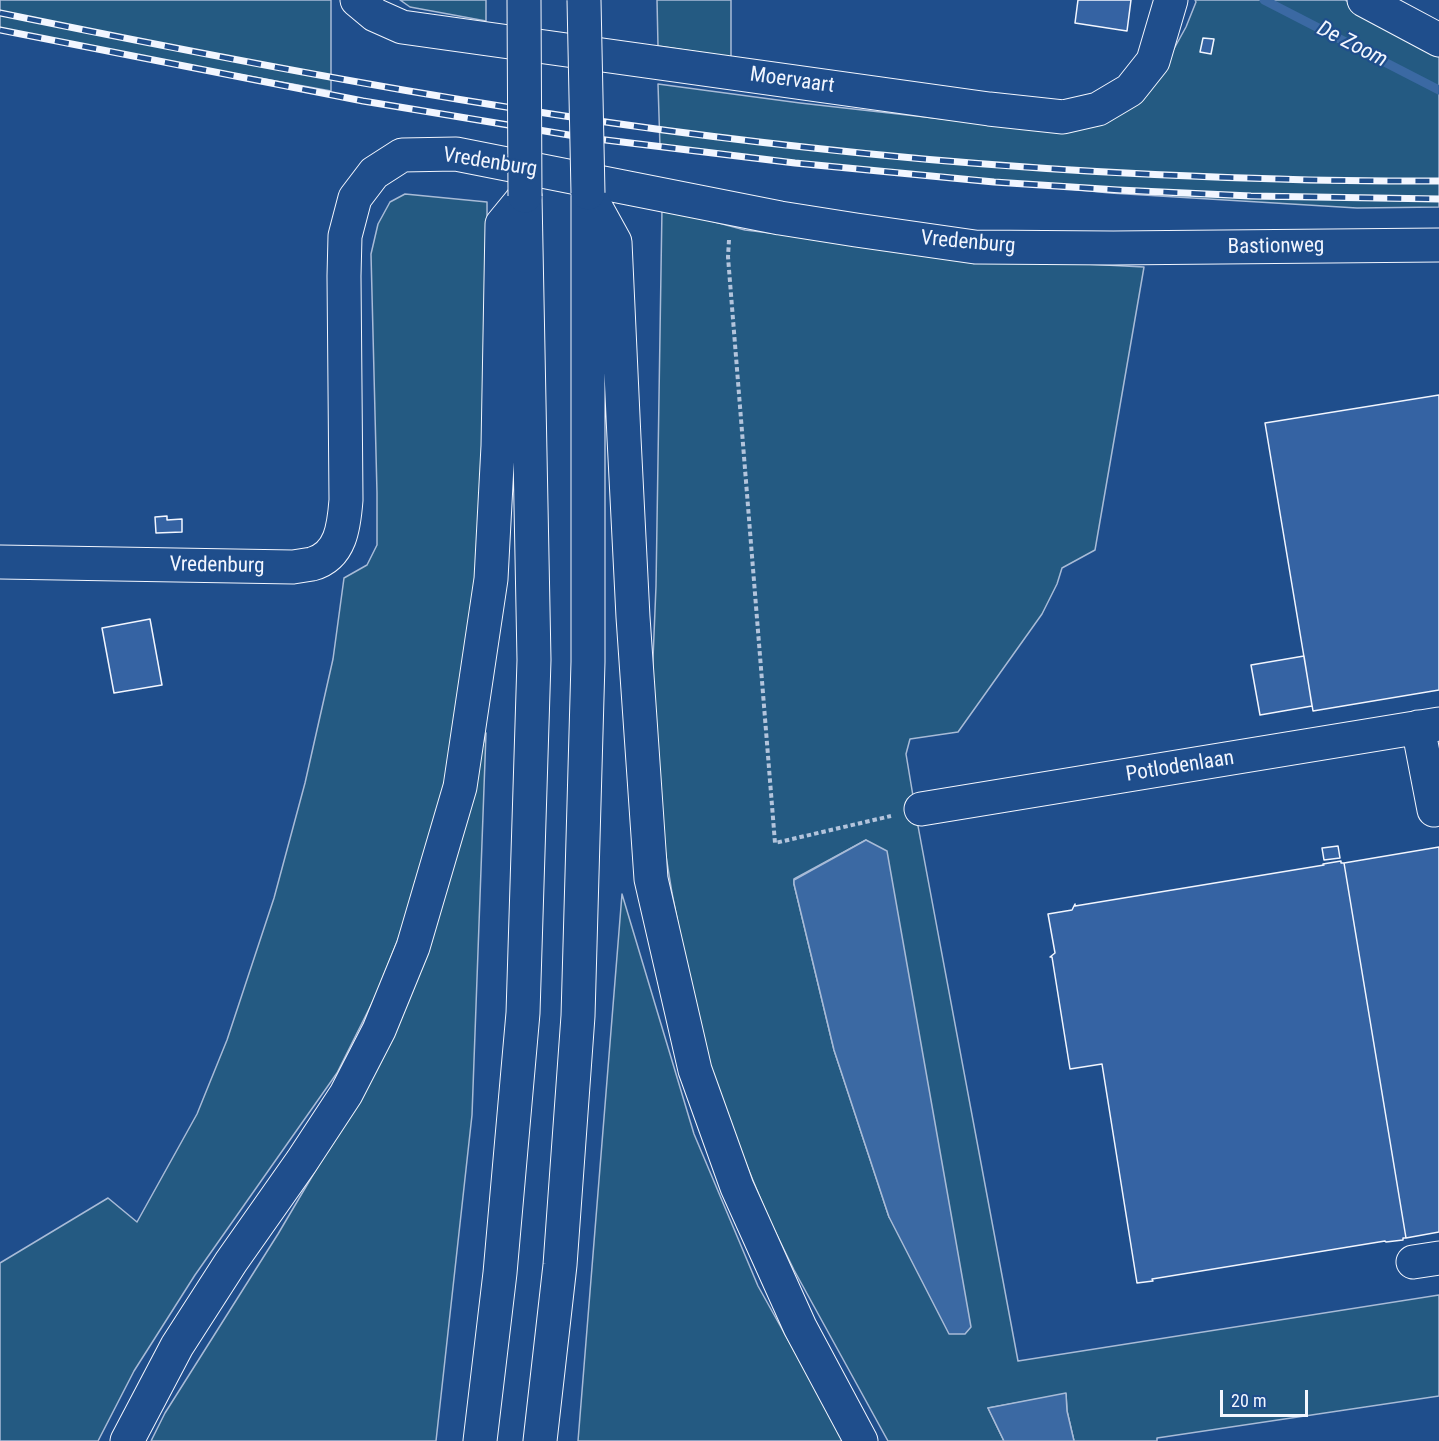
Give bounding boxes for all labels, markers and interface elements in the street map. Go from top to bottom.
water label: De Zoom [1312,16,1392,74]
street label: Moervaart [748,63,836,99]
street label: Vredenburg [441,143,539,183]
street label: Vredenburg [920,226,1016,260]
street label: Bastionweg [1227,234,1325,260]
street label: Vredenburg [169,553,265,579]
street label: Potlodenlaan [1124,746,1236,788]
scale bar [1223,1378,1312,1416]
text: 20 m [1231,1390,1266,1411]

